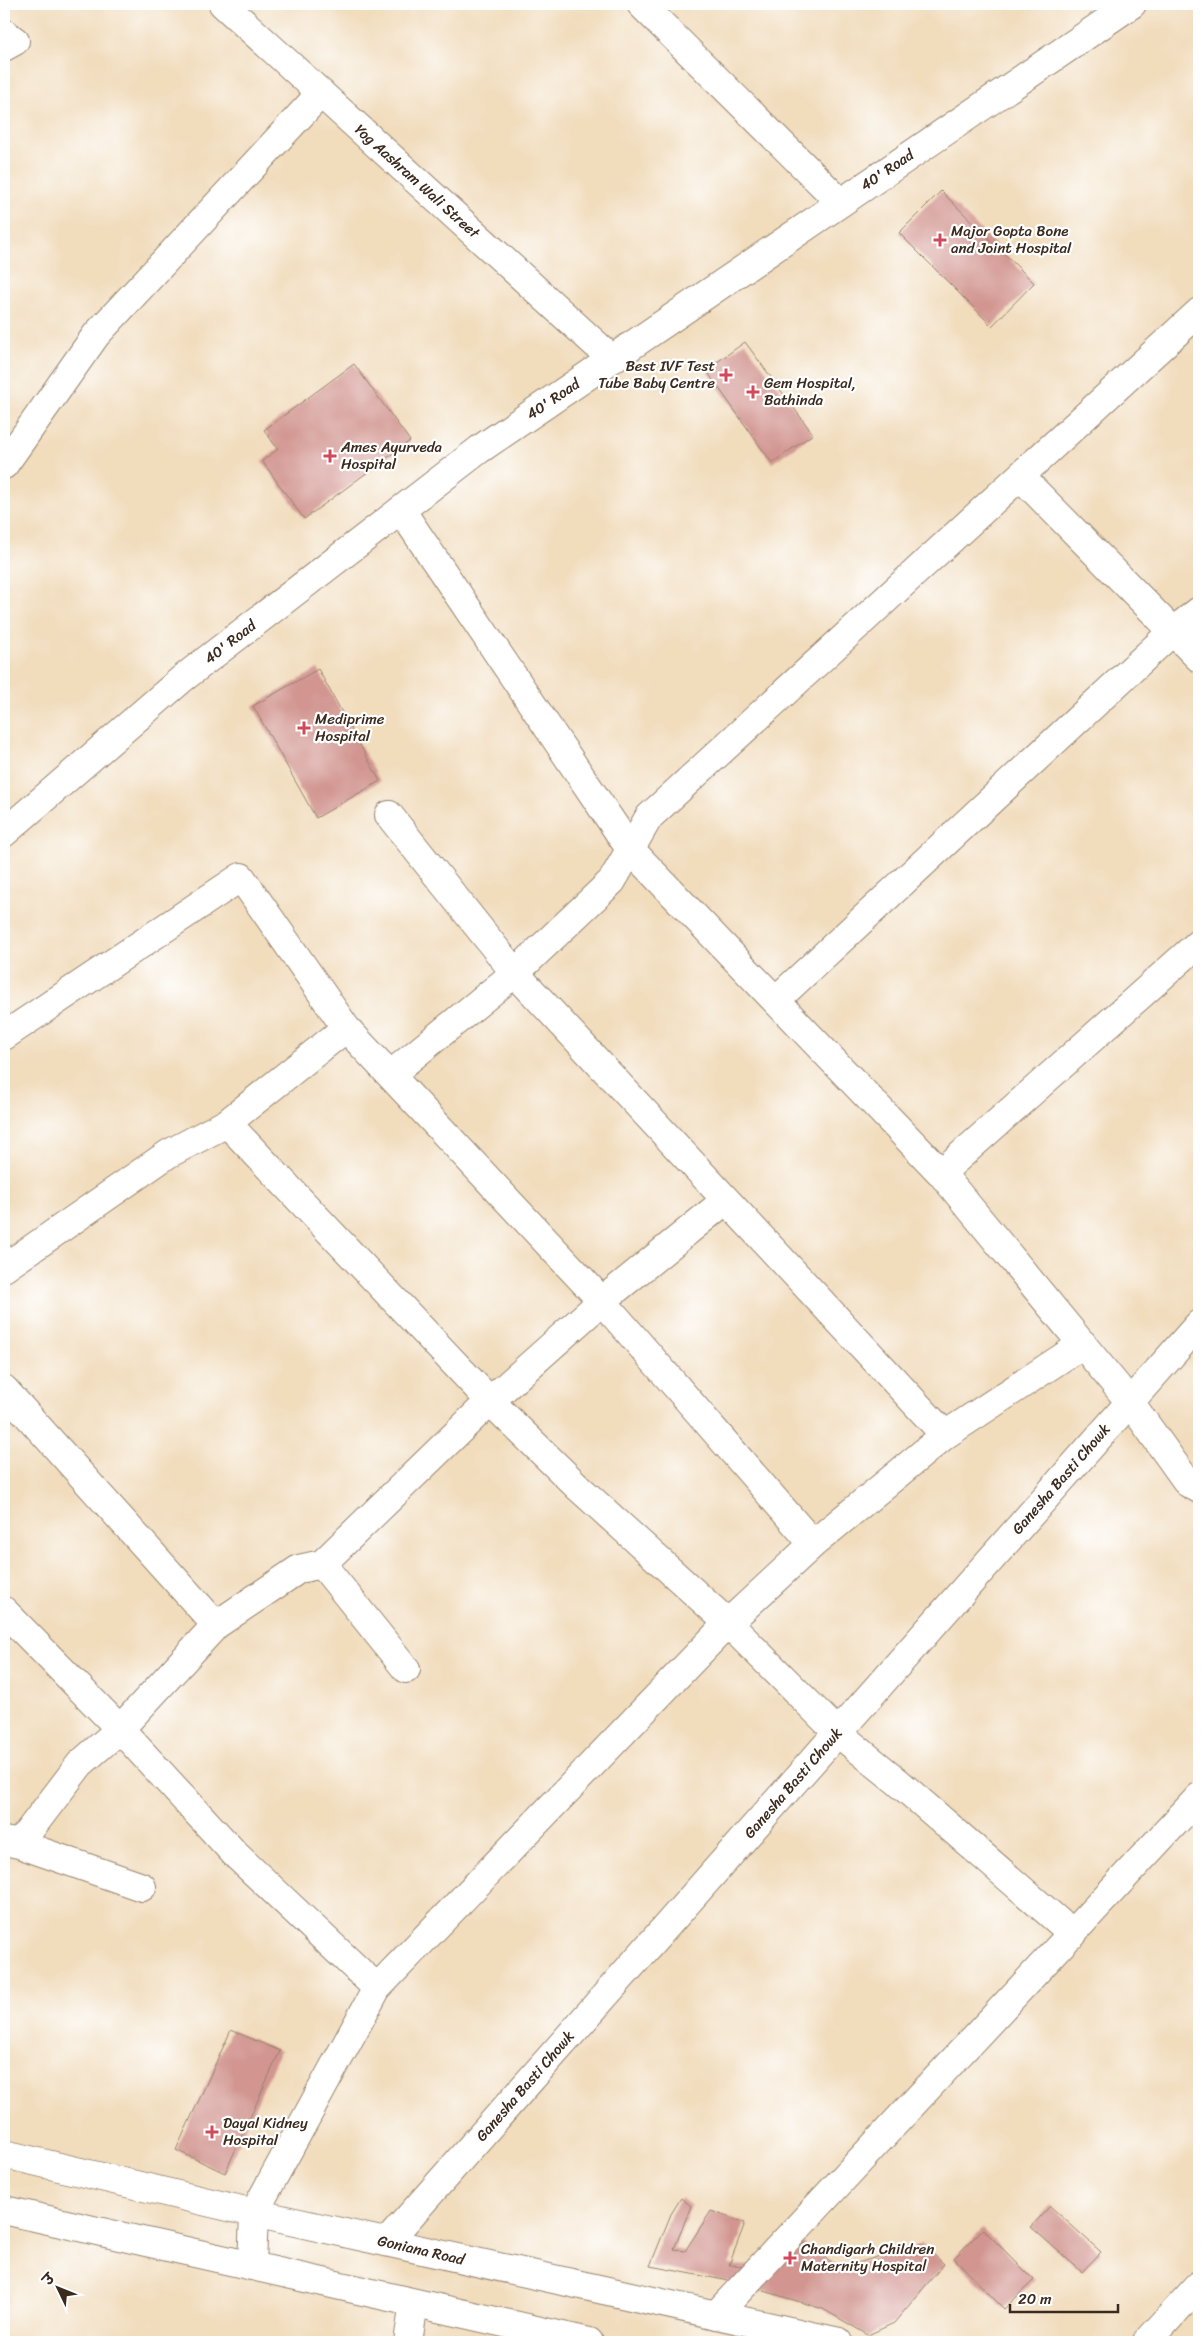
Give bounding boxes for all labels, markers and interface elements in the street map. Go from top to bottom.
street label: Yog Aashram Wali Street [348,117,486,245]
street label: 40' Road [855,142,920,198]
place label: Major Gopta Bone and Joint Hospital [951,218,1072,261]
marker: Major Gopta Bone and Joint Hospital [933,233,947,247]
place label: Best IVF Test Tube Baby Centre [598,353,715,396]
marker: Best IVF Test Tube Baby Centre [719,368,733,382]
place label: Gem Hospital, Bathinda [764,370,856,413]
street label: 40' Road [521,371,586,427]
marker: Gem Hospital, Bathinda [746,385,760,399]
place label: Ames Ayurveda Hospital [340,434,443,477]
marker: Ames Ayurveda Hospital [323,449,337,463]
street label: 40' Road [198,612,263,671]
place label: Mediprime Hospital [315,706,385,749]
marker: Mediprime Hospital [297,721,311,735]
street label: Ganesha Basti Chowk [1005,1417,1117,1540]
street label: Ganesha Basti Chowk [737,1721,849,1844]
street label: Ganesha Basti Chowk [469,2024,581,2147]
place label: Dayal Kidney Hospital [223,2110,308,2153]
marker: Dayal Kidney Hospital [205,2125,219,2139]
street label: Goniana Road [375,2227,468,2273]
place label: Chandigarh Children Maternity Hospital [801,2236,934,2279]
marker: Chandigarh Children Maternity Hospital [783,2251,797,2265]
north arrow [32,2264,82,2314]
text: उ [35,2266,62,2293]
scale bar [1010,2281,1118,2313]
text: 20 m [1018,2286,1052,2312]

